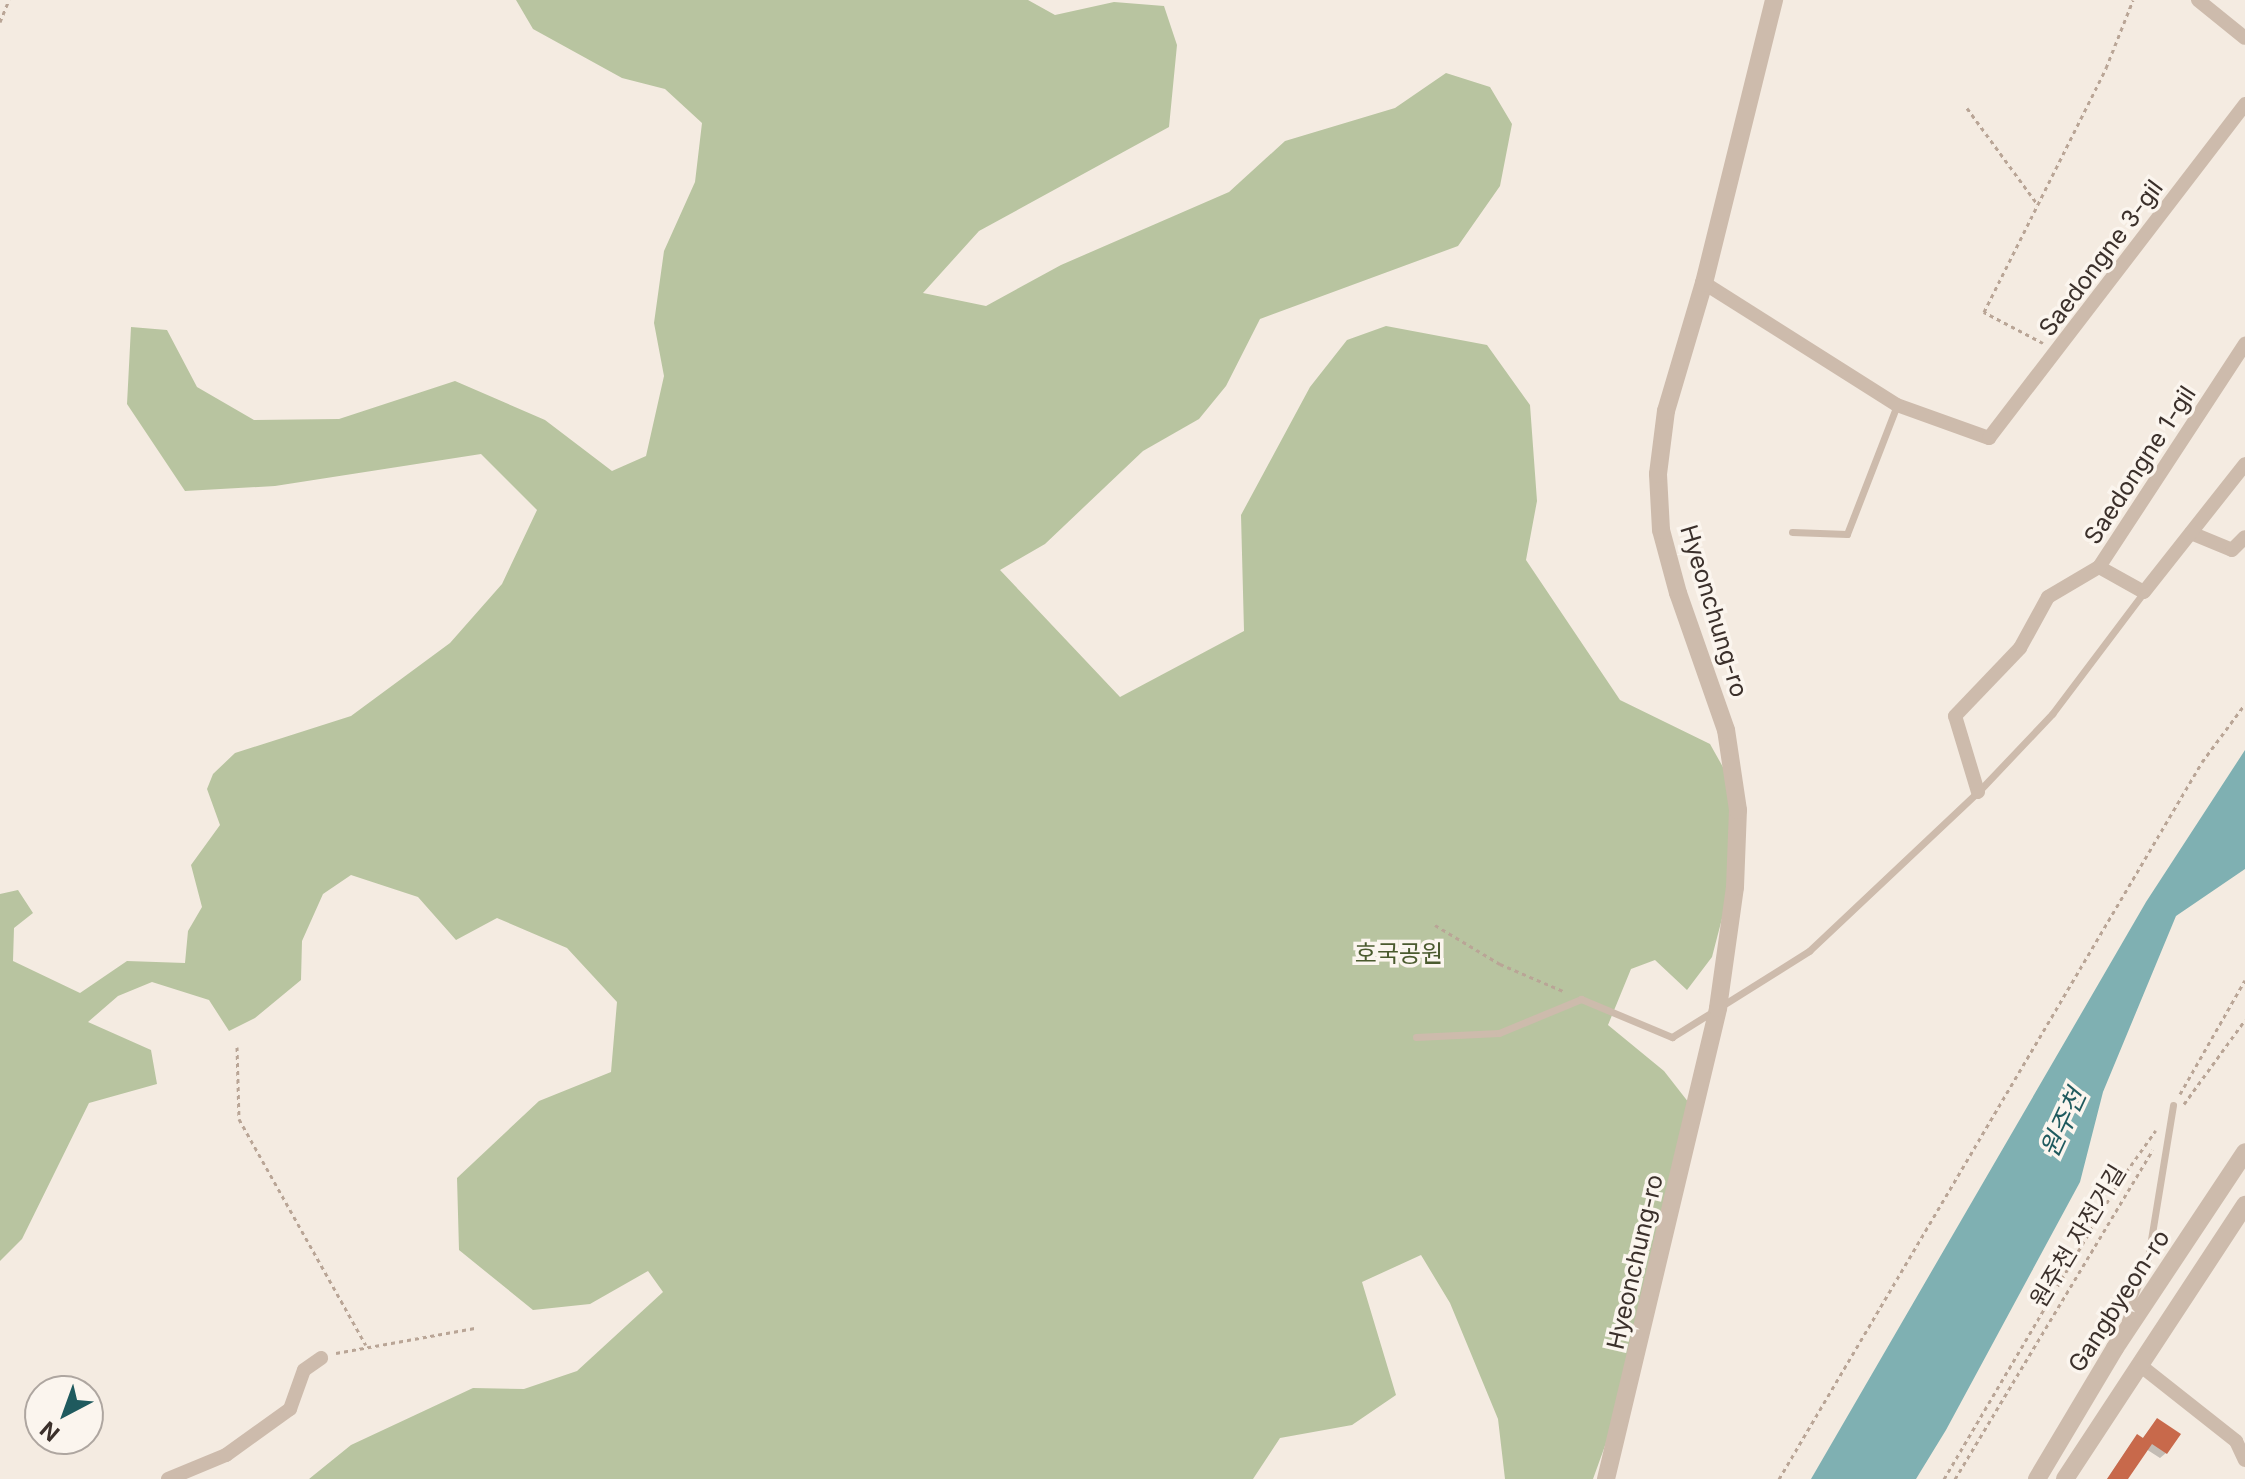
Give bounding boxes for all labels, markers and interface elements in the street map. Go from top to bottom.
street label: Saedongne 3-gil [2033,174,2169,342]
street label: Saedongne 1-gil [2078,380,2202,550]
street label: Hyeonchung-ro [1674,521,1754,701]
park label: 호국공원 [1355,940,1443,968]
water label: 원주천 [2034,1084,2092,1162]
street label: 원주천 자전거길 [2024,1159,2132,1313]
street label: Hyeonchung-ro [1601,1172,1669,1352]
street label: Gangbyeon-ro [2062,1224,2176,1378]
north arrow [24,1375,104,1455]
text: N [35,1416,64,1447]

